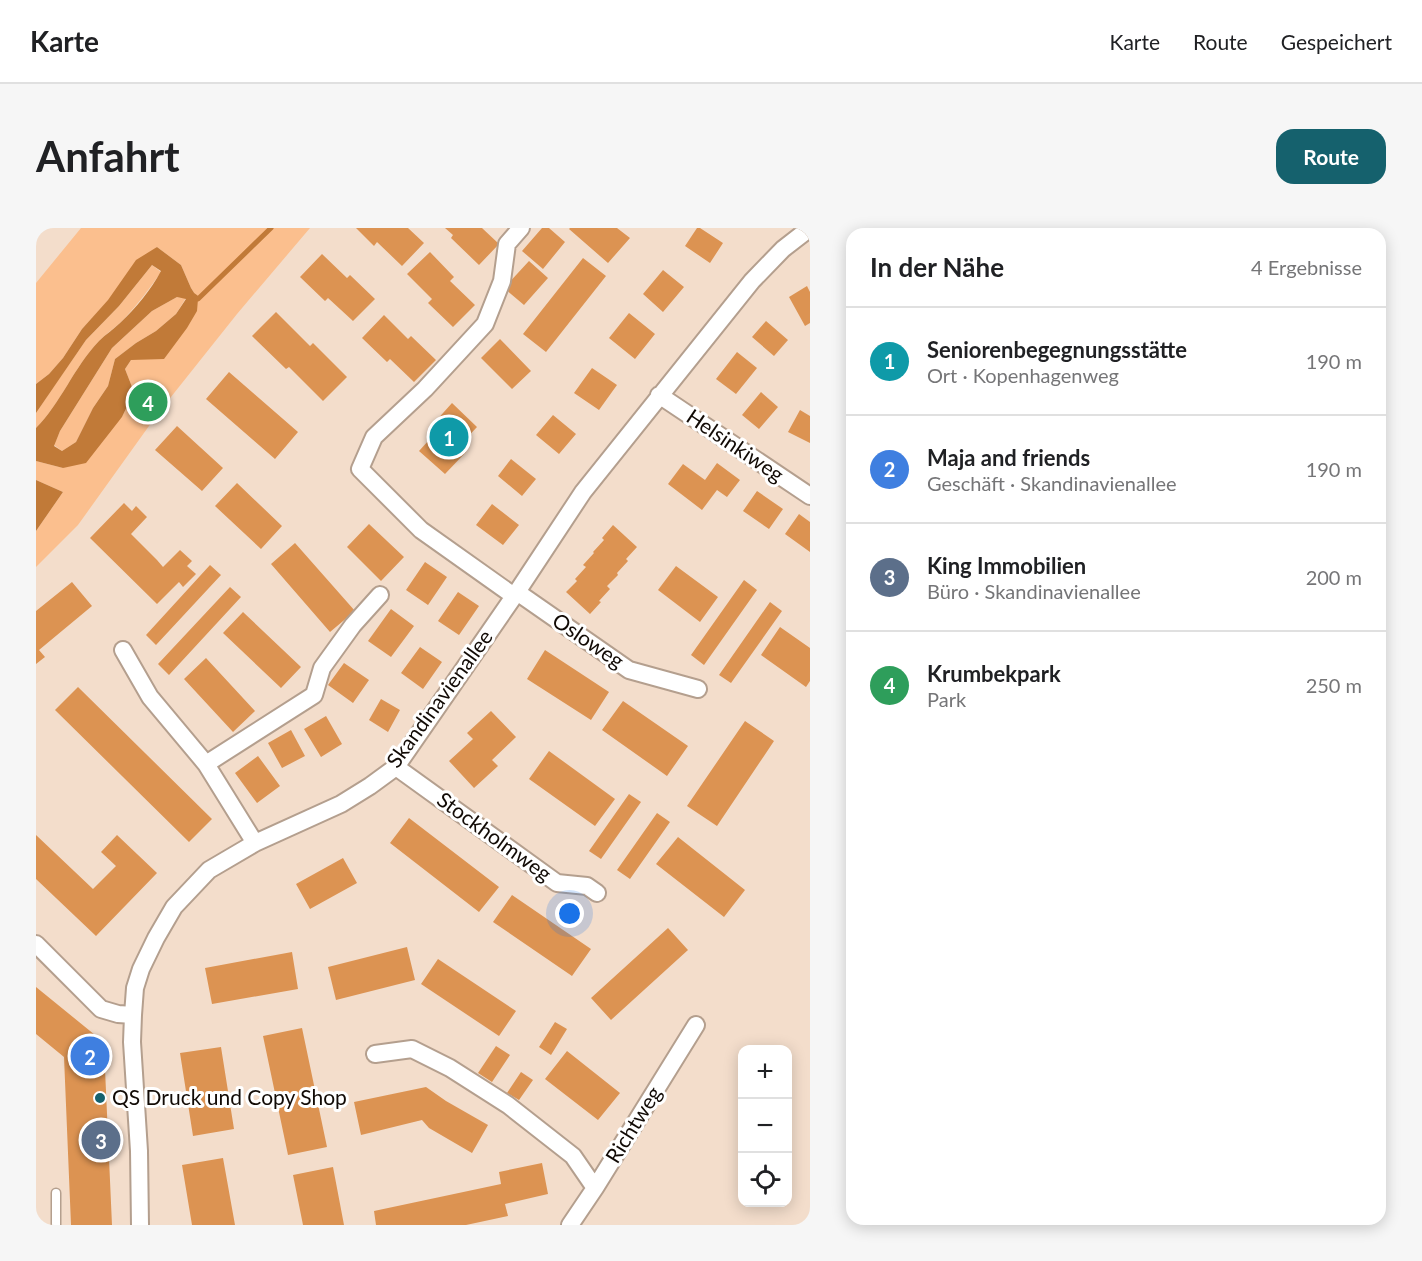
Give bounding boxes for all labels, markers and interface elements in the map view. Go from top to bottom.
text: Karte [30,24,99,58]
text: Karte [1110,29,1160,54]
text: Route [1193,29,1248,54]
text: Gespeichert [1281,29,1392,54]
button: Route [1276,129,1386,184]
text: Anfahrt [36,131,180,181]
text: In der Nähe [870,251,1004,283]
text: 4 Ergebnisse [1251,255,1362,279]
text: Seniorenbegegnungsstätte [927,336,1187,363]
text: 1 [884,349,895,373]
text: 190 m [1306,349,1362,373]
text: Ort · Kopenhagenweg [927,363,1119,387]
pin: 4 [128,380,168,424]
street label: Helsinkiweg [683,403,789,486]
pin: 1 [430,414,468,460]
text: Maja and friends [927,444,1090,471]
text: 2 [884,457,895,481]
text: 190 m [1306,457,1362,481]
text: Geschäft · Skandinavienallee [927,471,1177,495]
text: King Immobilien [927,552,1086,579]
text: 3 [884,565,895,589]
text: 200 m [1306,565,1362,589]
text: Büro · Skandinavienallee [927,579,1141,603]
street label: Osloweg [548,607,629,673]
street label: Skandinavienallee [380,624,497,772]
text: Krumbekpark [927,660,1061,687]
text: 4 [884,673,895,697]
text: 250 m [1306,673,1362,697]
text: Park [927,687,966,711]
street label: Stockholmweg [433,786,557,886]
your location [555,899,584,928]
pin: 2 [70,1034,110,1078]
map controls [738,1045,792,1207]
button: + [738,1045,792,1099]
street label: Richtweg [599,1081,666,1167]
place label: QS Druck und Copy Shop [112,1084,347,1109]
marker: QS Druck und Copy Shop [93,1091,107,1105]
button: − [738,1099,792,1153]
pin: 3 [82,1118,120,1162]
button: locate [738,1153,792,1207]

